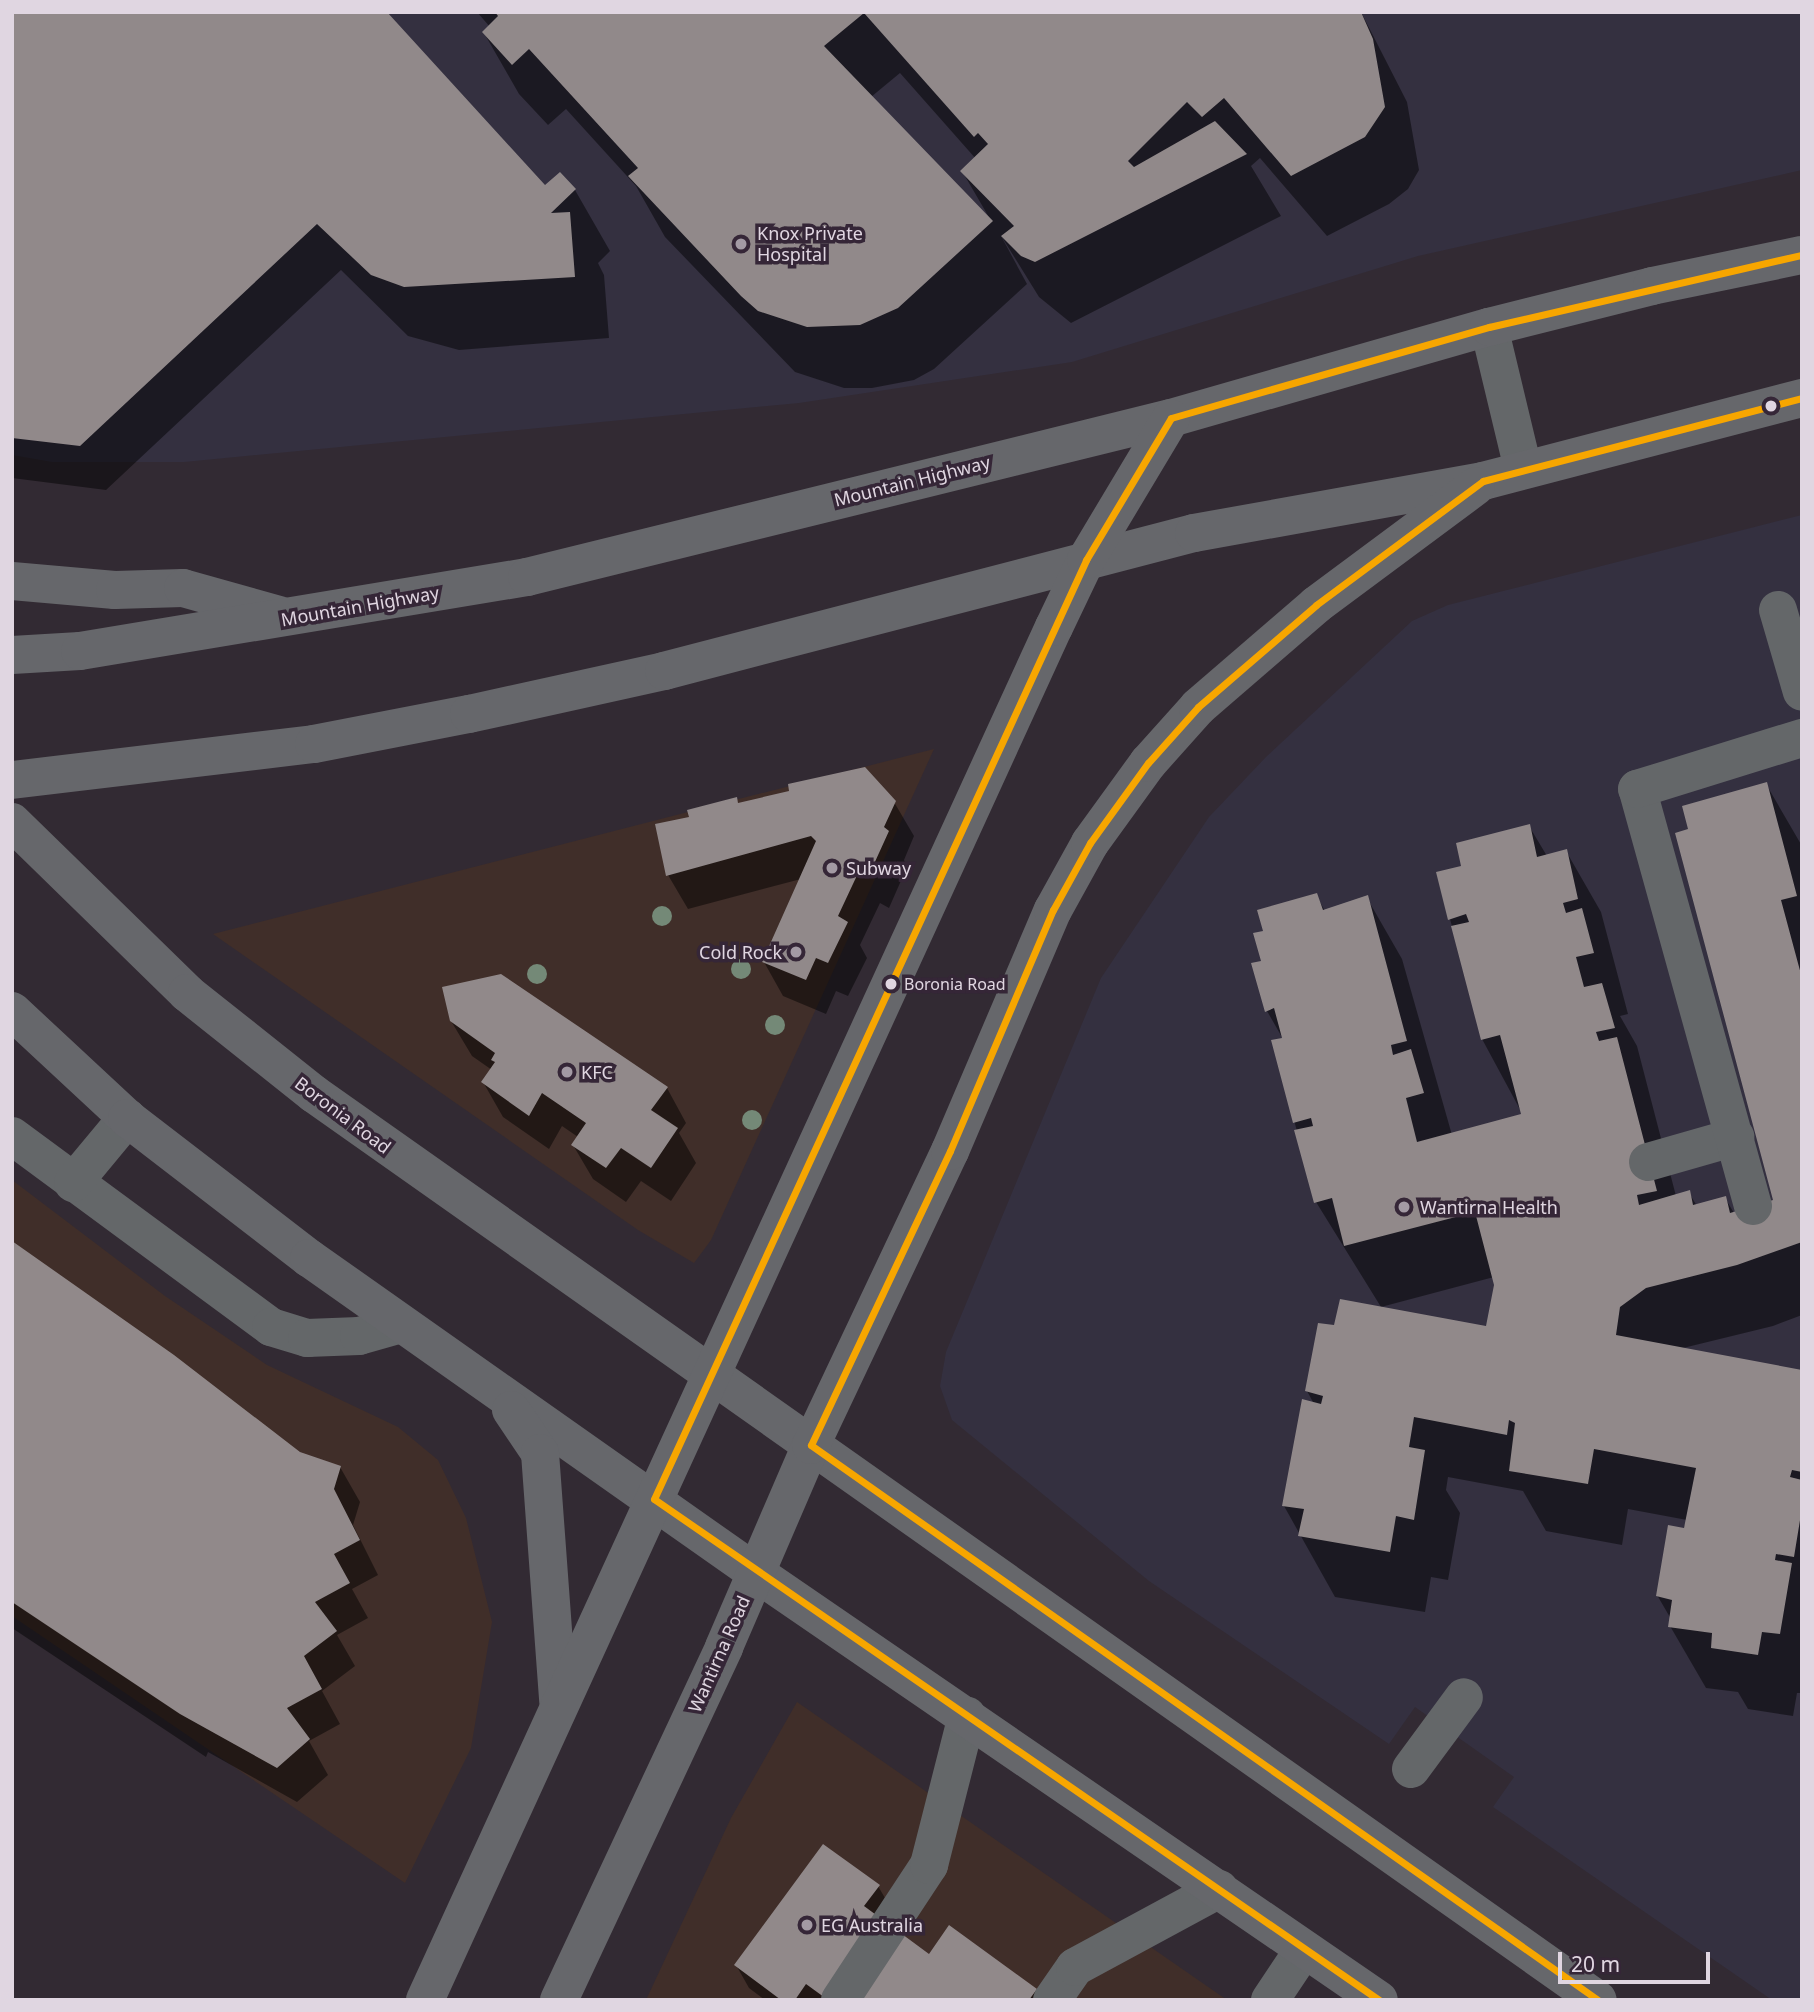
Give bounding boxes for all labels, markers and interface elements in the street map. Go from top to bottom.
place label: Knox Private Hospital [757,223,863,266]
marker: Knox Private Hospital [731,234,751,254]
unlabelled marker [1764,399,1778,413]
street label: Mountain Highway [832,451,992,511]
street label: Mountain Highway [279,581,441,631]
place label: Subway [846,857,911,879]
marker: Subway [824,860,840,876]
place label: Cold Rock [699,941,782,963]
marker: Cold Rock [788,944,804,960]
place label: Boronia Road [904,974,1006,994]
marker: Boronia Road [884,977,898,991]
place label: KFC [581,1061,613,1083]
marker: KFC [559,1064,575,1080]
street label: Boronia Road [291,1072,395,1158]
place label: Wantirna Health [1420,1196,1558,1218]
marker: Wantirna Health [1394,1197,1414,1217]
street label: Wantirna Road [684,1592,754,1716]
place label: EG Australia [821,1914,923,1936]
marker: EG Australia [799,1917,815,1933]
scale bar [1562,1938,1714,1982]
text: 20 m [1571,1950,1620,1978]

